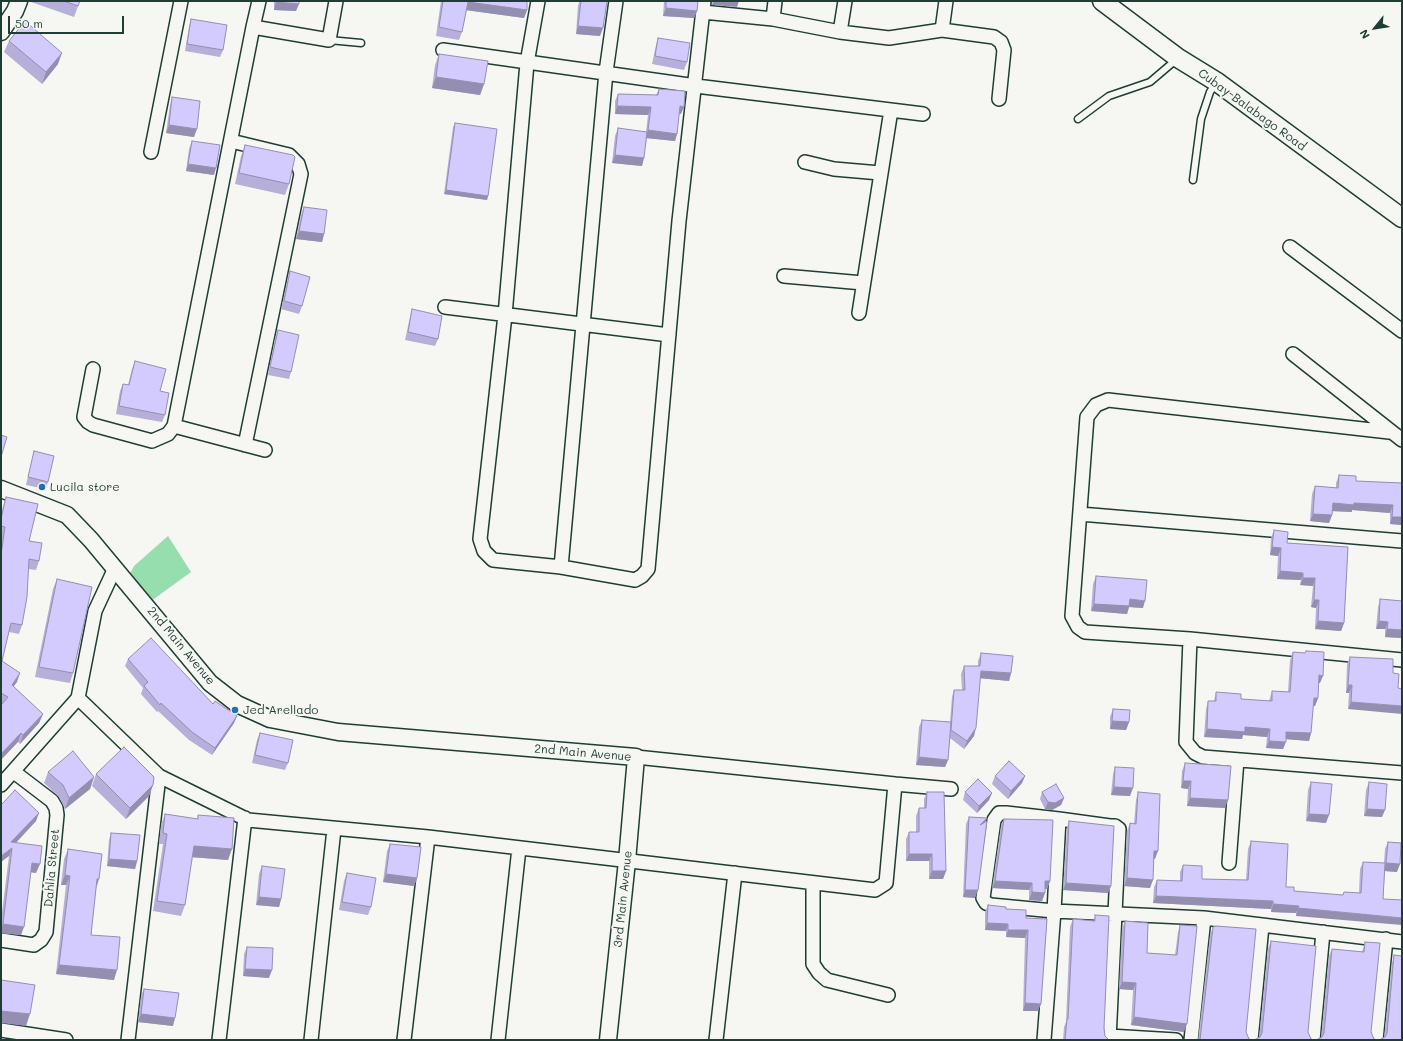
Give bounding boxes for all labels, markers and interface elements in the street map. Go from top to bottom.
scale bar [10,8,126,34]
north arrow [1355,8,1395,48]
text: 50 m [15,15,43,31]
text: N [1356,27,1373,42]
street label: Cubay-Balabago Road [1195,66,1309,154]
place label: Lucila store [50,480,120,494]
marker: Lucila store [37,482,47,492]
street label: 2nd Main Avenue [144,604,218,688]
place label: Jed Arellado [243,703,318,717]
marker: Jed Arellado [230,705,240,715]
street label: 2nd Main Avenue [534,742,632,764]
street label: Dahlia Street [41,828,63,908]
street label: 3rd Main Avenue [611,850,635,948]

